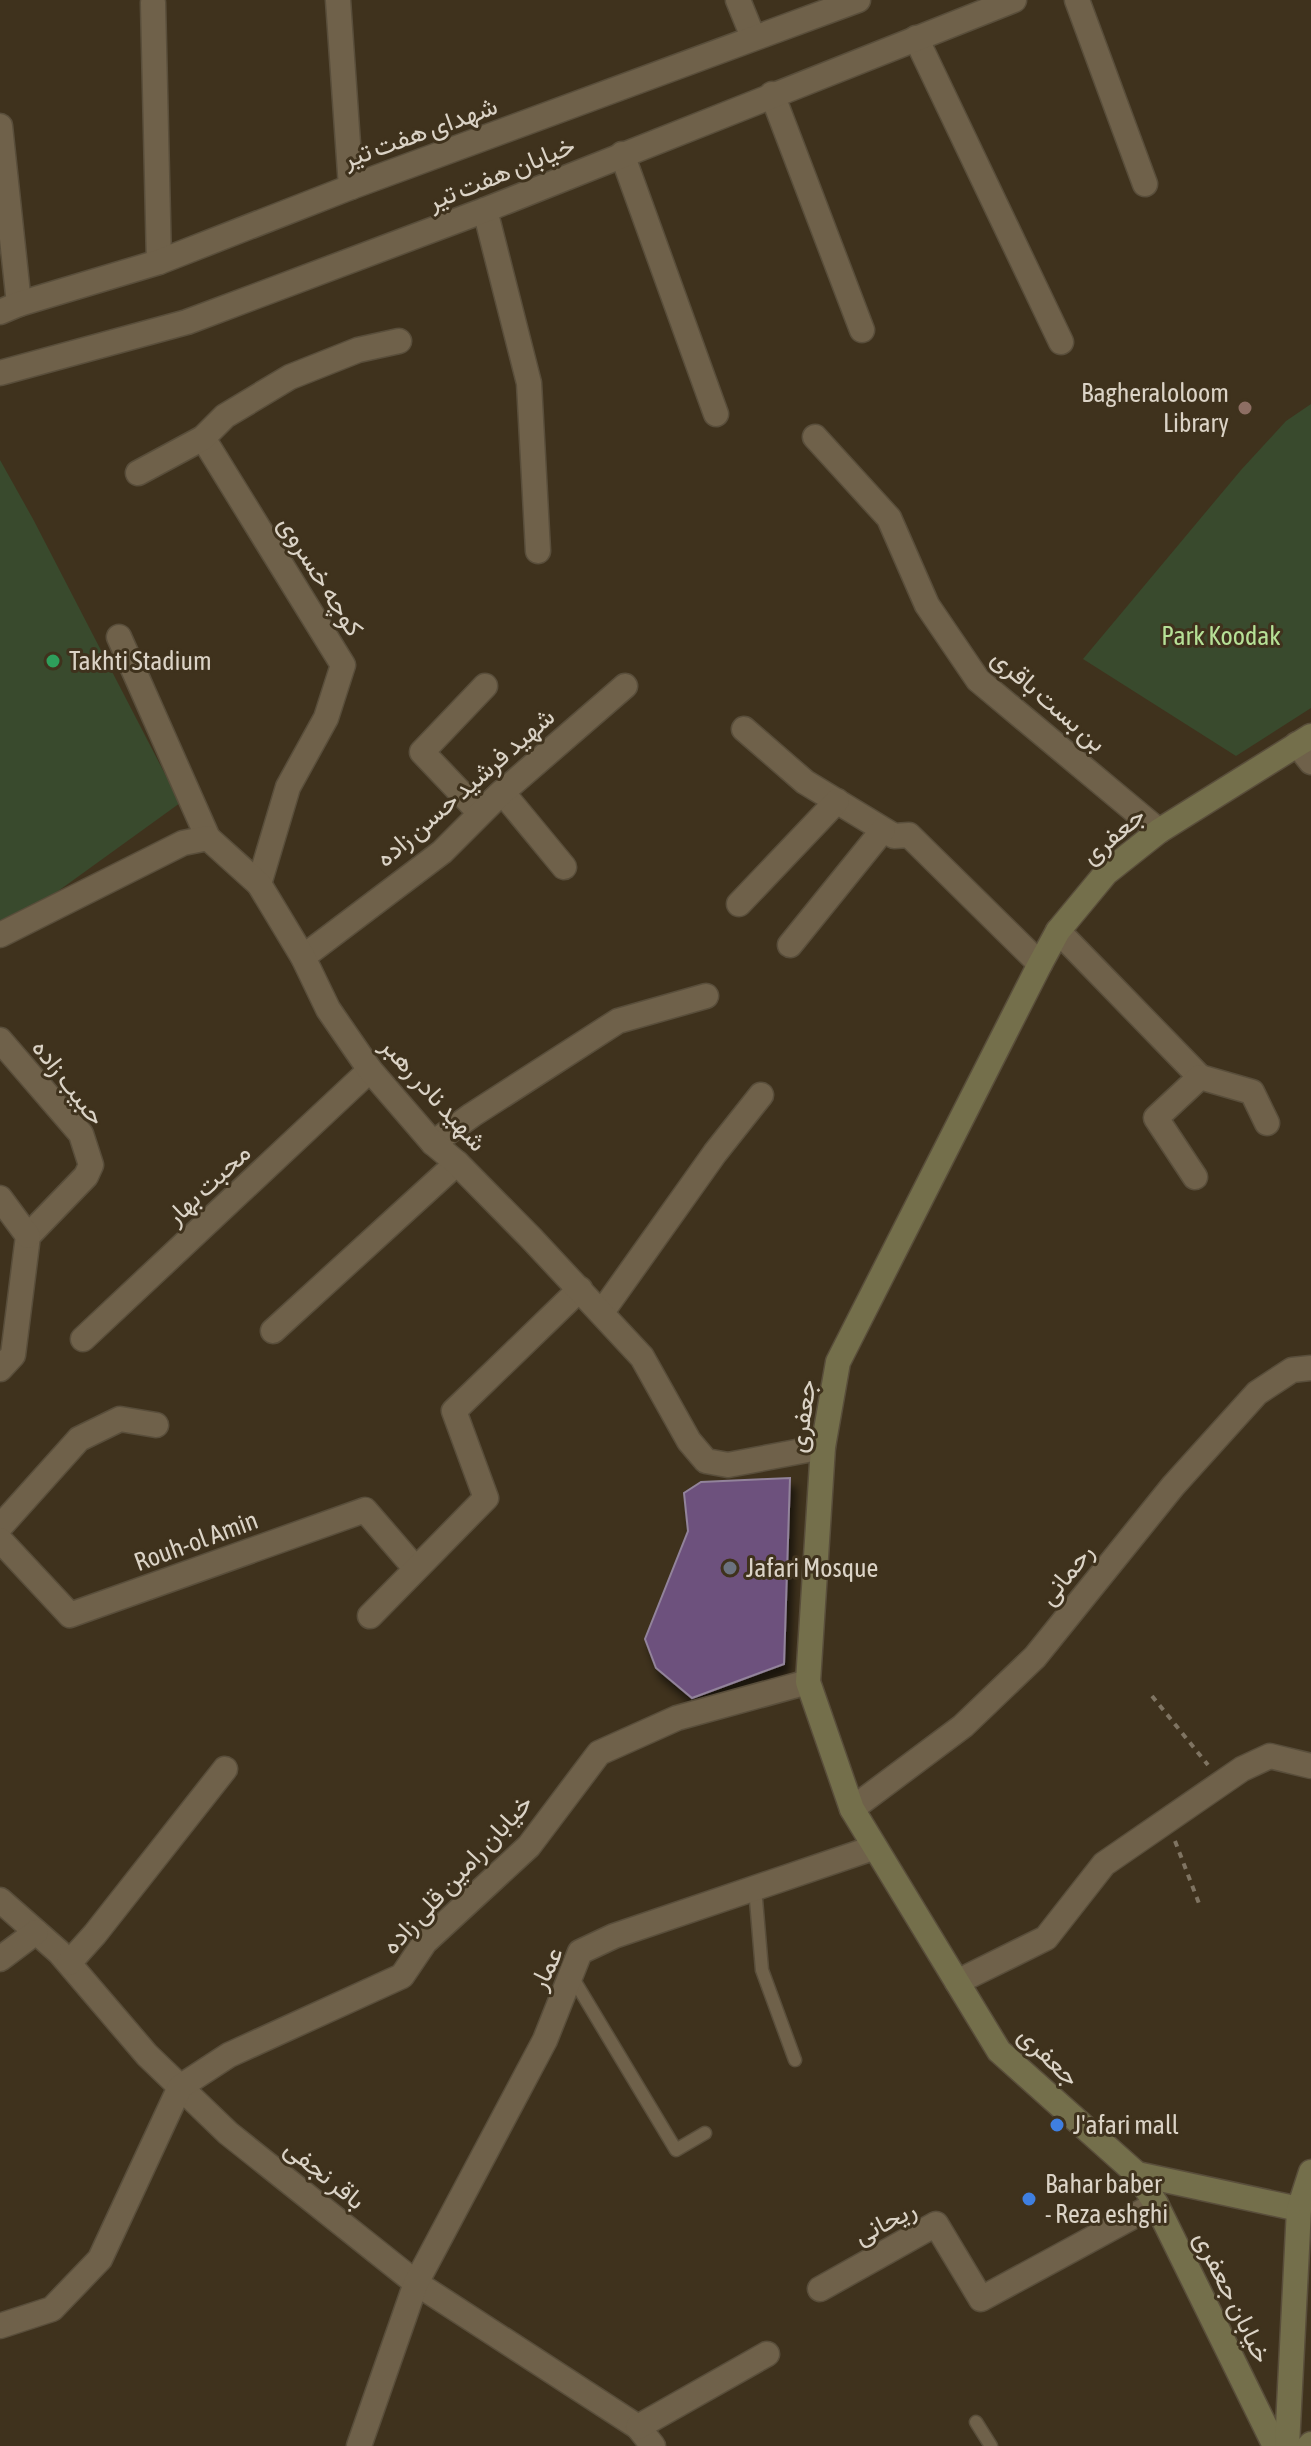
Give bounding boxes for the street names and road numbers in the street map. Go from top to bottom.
street label: شهدای هفت تیر [338,90,502,175]
street label: خیابان هفت تیر [422,130,579,217]
street label: کوچه خسروی [270,510,370,643]
street label: بن بست باقری [985,642,1112,759]
street label: شهید فرشید حسن زاده [370,701,561,873]
street label: جعفری [1075,800,1151,871]
street label: شهید نادر رهبر [373,1030,493,1158]
street label: حبیب زاده [25,1033,112,1132]
street label: محبت بهار [159,1137,257,1232]
street label: جعفری [782,1377,823,1455]
street label: Rouh-ol Amin [130,1505,262,1577]
street label: رحمانی [1032,1537,1101,1611]
street label: خیابان رامین قلی زاده [375,1788,539,1961]
street label: عمار [522,1942,570,1996]
street label: جعفری [1011,2020,1086,2093]
street label: باقر نجفی [278,2132,371,2216]
street label: ریحانی [849,2194,922,2251]
street label: خیابان جعفری [1187,2226,1278,2368]

